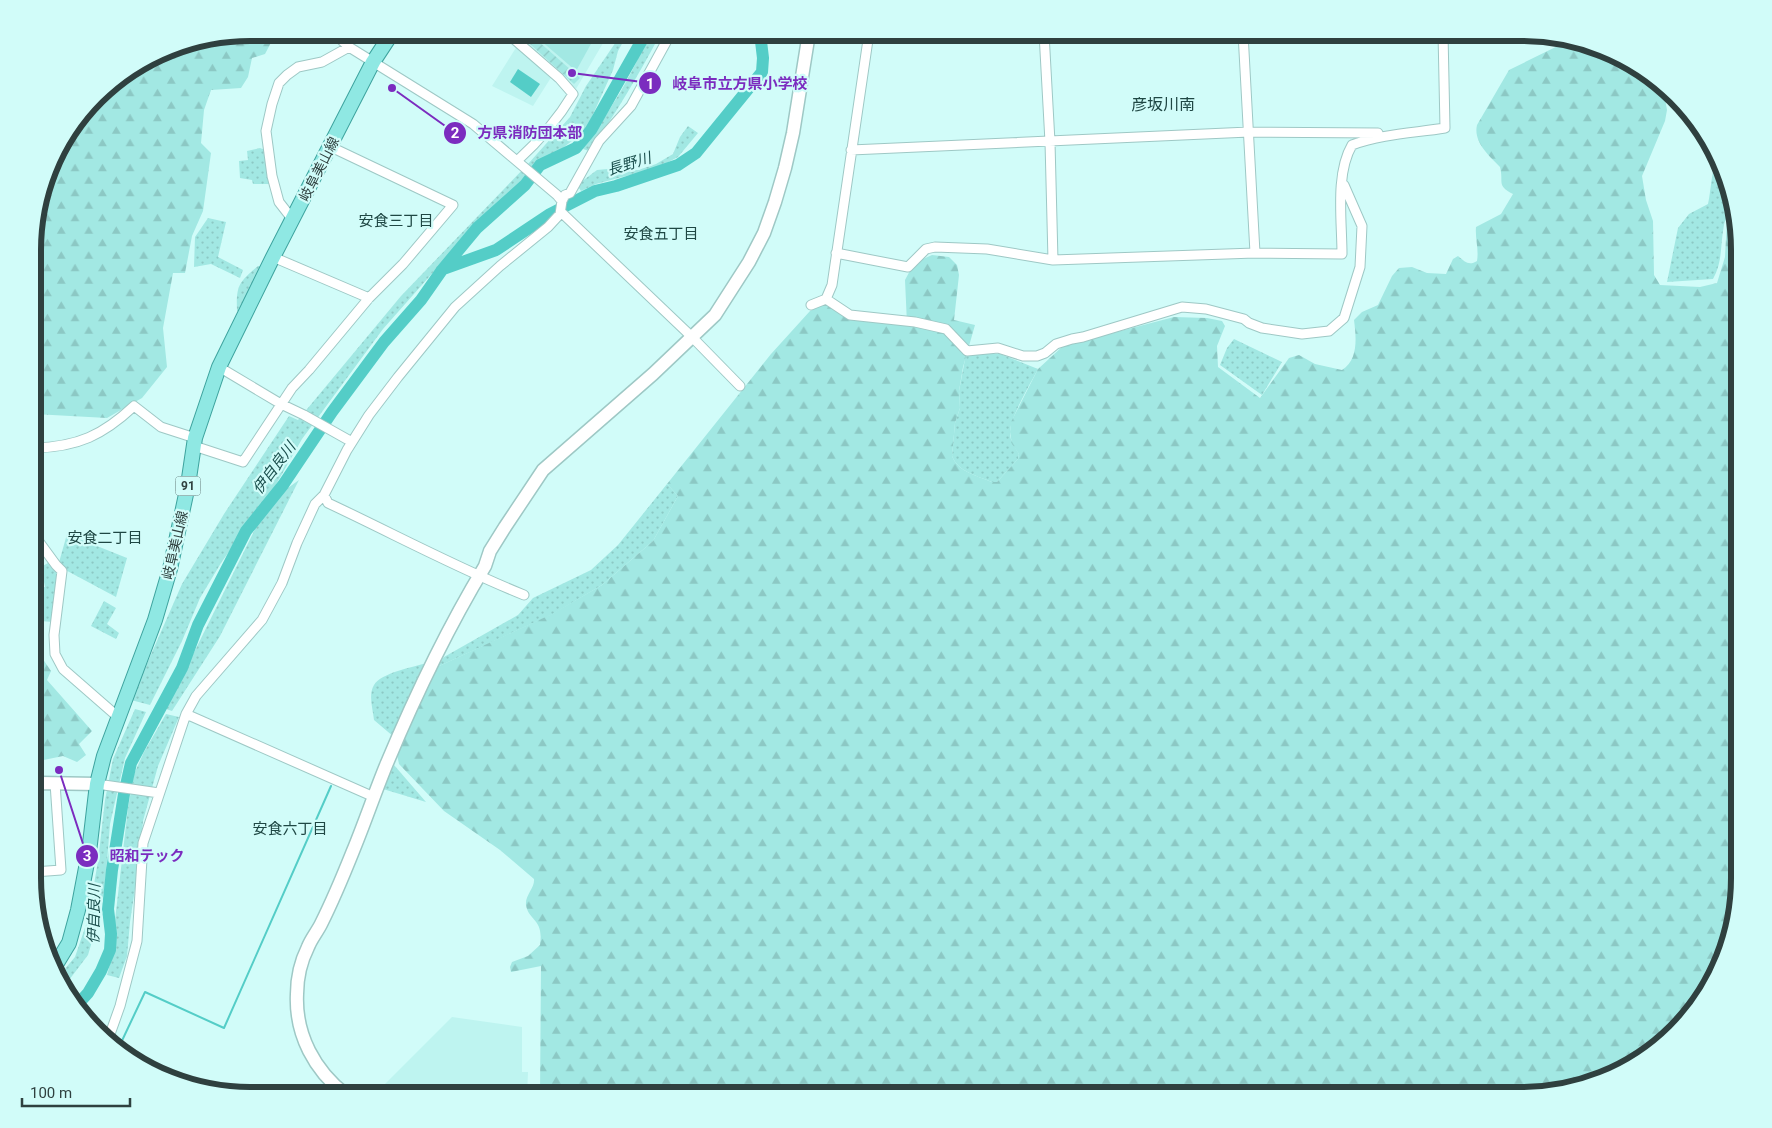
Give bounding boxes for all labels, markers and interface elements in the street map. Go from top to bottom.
callout: 岐阜市立方県小学校 [637,68,817,98]
text: 1 [646,75,654,93]
text: 岐阜市立方県小学校 [672,75,808,93]
district label: 彦坂川南 [1131,95,1195,114]
callout: 方県消防団本部 [443,118,593,148]
text: 2 [451,124,460,142]
text: 方県消防団本部 [477,124,583,142]
street label: 岐阜美山線 [296,134,342,204]
water label: 長野川 [605,148,655,179]
district label: 安食三丁目 [358,212,434,230]
district label: 安食五丁目 [623,225,699,243]
water label: 伊自良川 [249,437,300,497]
road number: 91 [176,476,200,496]
street label: 岐阜美山線 [159,509,191,581]
district label: 安食二丁目 [67,529,143,547]
district label: 安食六丁目 [252,820,328,838]
callout: 昭和テック [74,841,194,871]
text: 3 [83,847,91,865]
text: 昭和テック [109,847,185,865]
water label: 伊自良川 [84,882,104,944]
scale bar [22,1076,130,1108]
text: 100 m [30,1084,72,1102]

